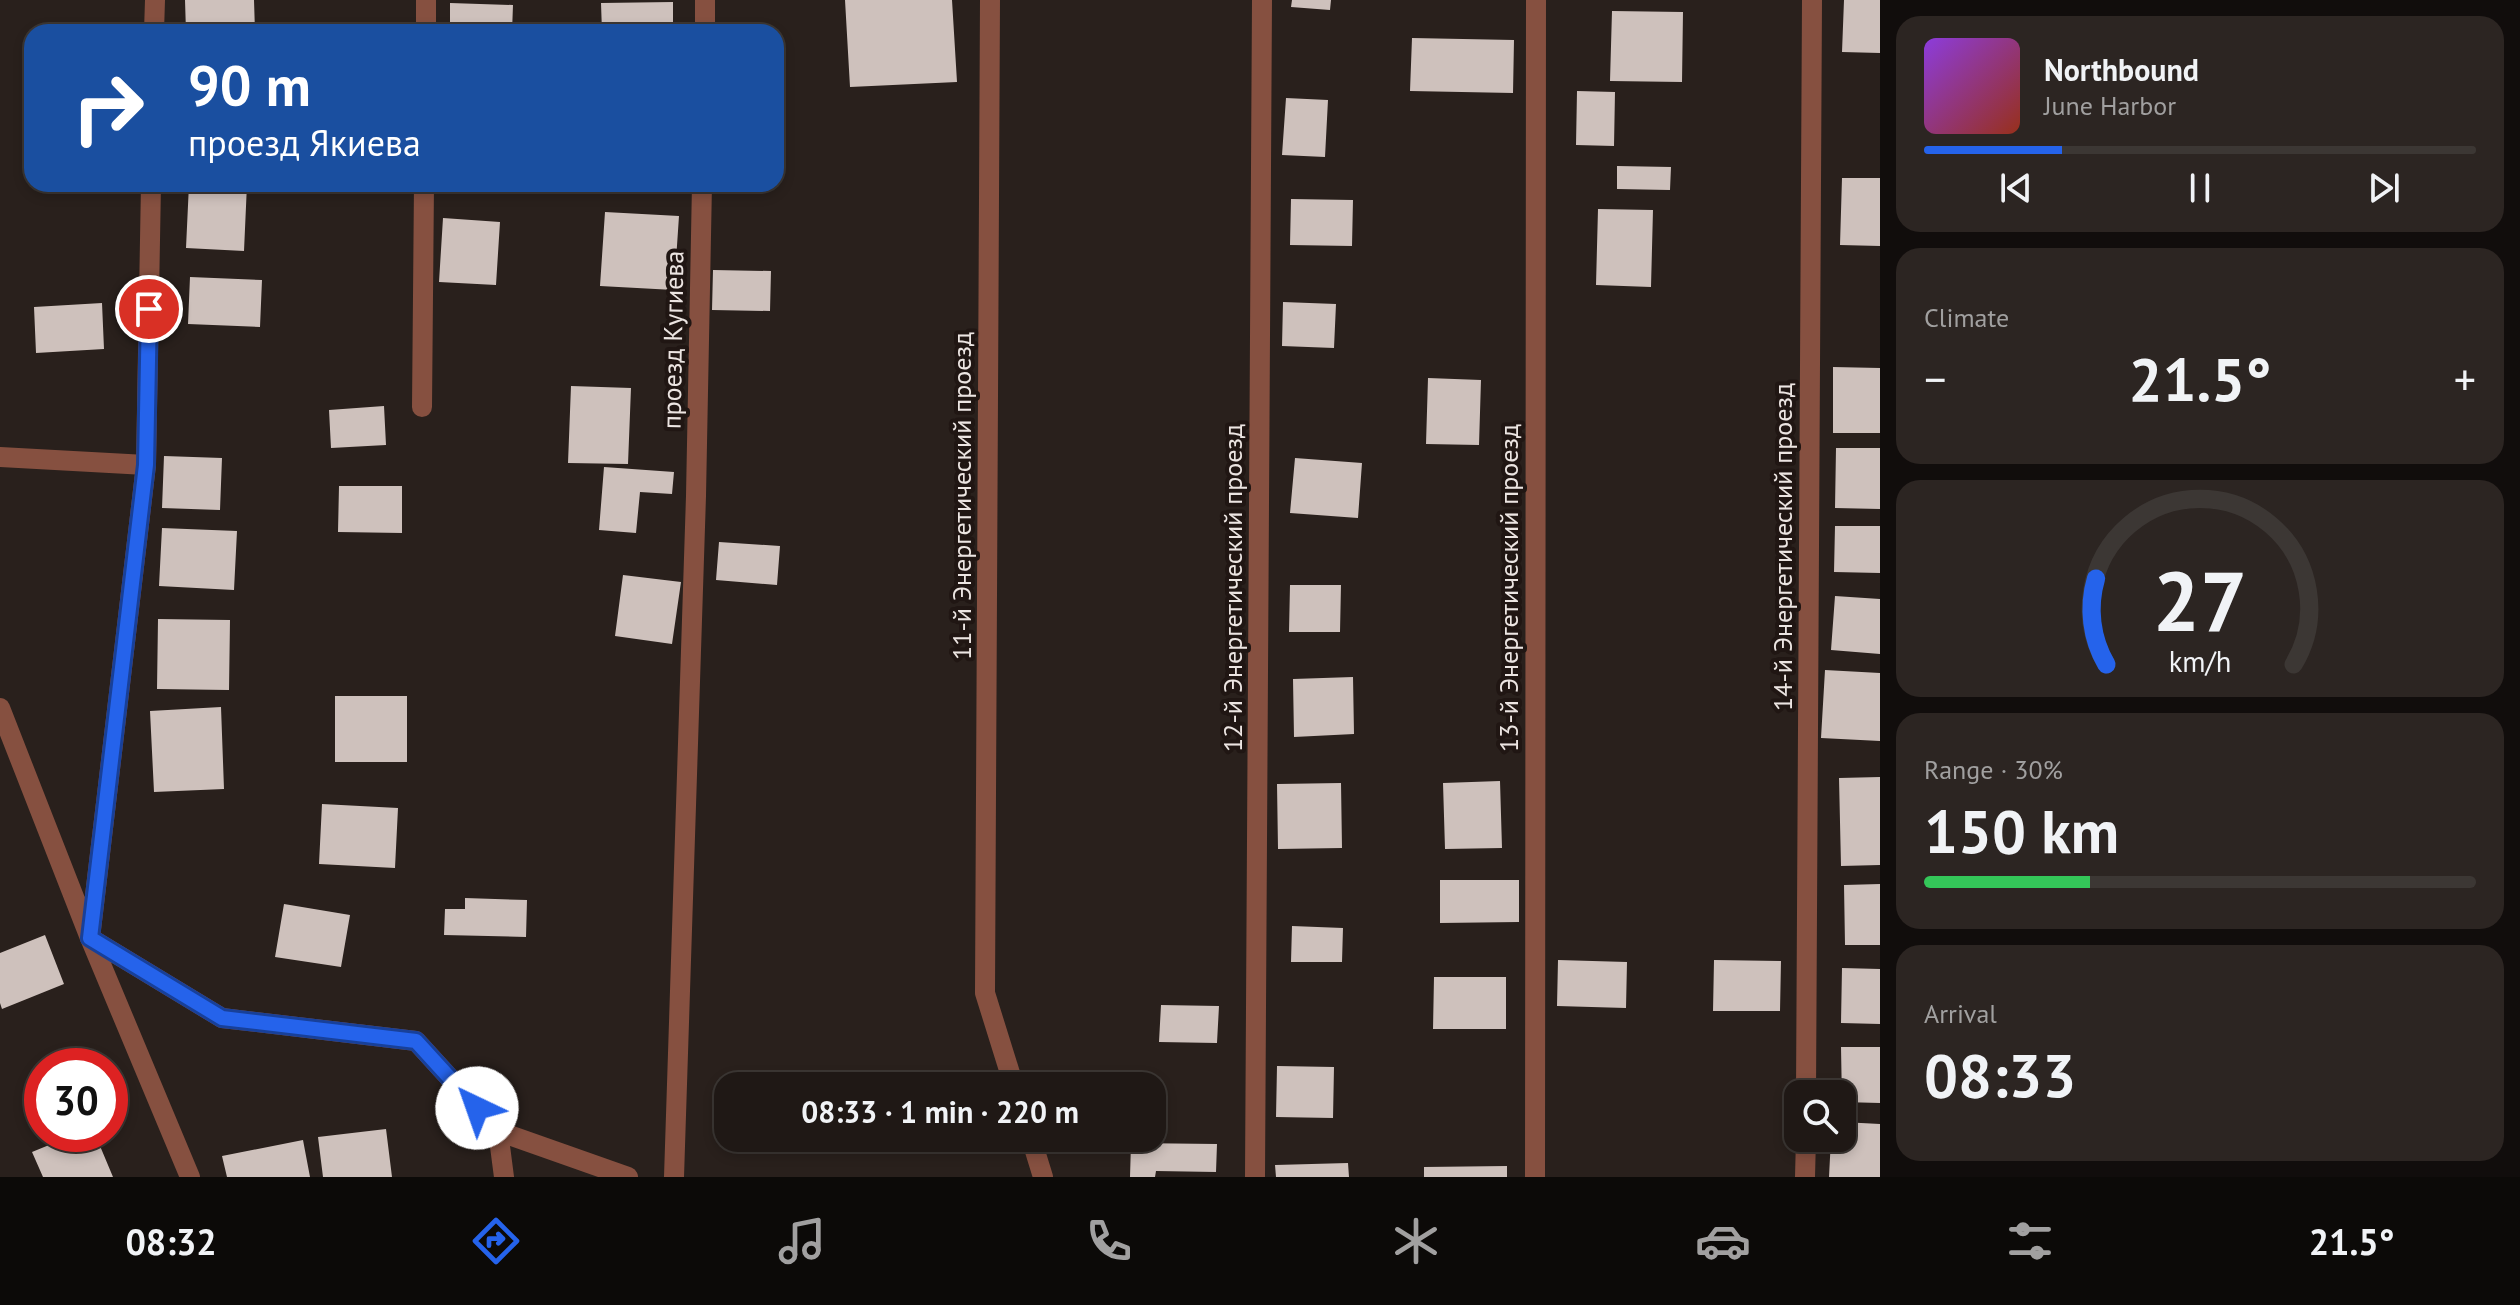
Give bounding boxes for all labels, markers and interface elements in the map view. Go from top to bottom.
text: 90 m [188,49,311,121]
text: Northbound [2044,50,2199,89]
icon: right [56,56,160,160]
text: June Harbor [2044,89,2176,122]
text: проезд Якиева [188,119,421,166]
icon: previous [1994,166,2038,210]
icon: pause [2178,166,2222,210]
icon: next [2362,166,2406,210]
street label: проезд Кугиева [654,250,691,429]
pin [115,275,183,343]
icon: arrive [127,287,171,331]
text: Climate [1924,301,2009,334]
street label: 11-й Энергетический проезд [945,332,978,660]
text: 21.5° [2128,340,2272,418]
text: − [1924,350,1946,407]
text: + [2454,350,2476,407]
street label: 14-й Энергетический проезд [1766,383,1799,711]
street label: 12-й Энергетический проезд [1216,424,1249,752]
street label: 13-й Энергетический проезд [1492,424,1525,752]
text: 27 [2153,545,2247,653]
text: km/h [2169,643,2231,680]
text: Range · 30% [1924,753,2063,786]
text: 150 km [1924,792,2119,870]
text: Arrival [1924,997,1997,1030]
text: 08:33 [1924,1036,2076,1114]
speed limit sign: 30 [24,1048,128,1152]
position arrow [435,1066,519,1150]
map controls [1784,1080,1856,1152]
button: search [1784,1080,1856,1152]
text: 08:33 · 1 min · 220 m [801,1092,1079,1131]
icon: directions [468,1213,524,1269]
icon: music [774,1213,830,1269]
icon: phone [1081,1213,1137,1269]
icon: climate [1388,1213,1444,1269]
icon: car [1695,1213,1751,1269]
icon: filters [2002,1213,2058,1269]
text: 08:32 [125,1218,217,1265]
text: 21.5° [2309,1218,2395,1265]

